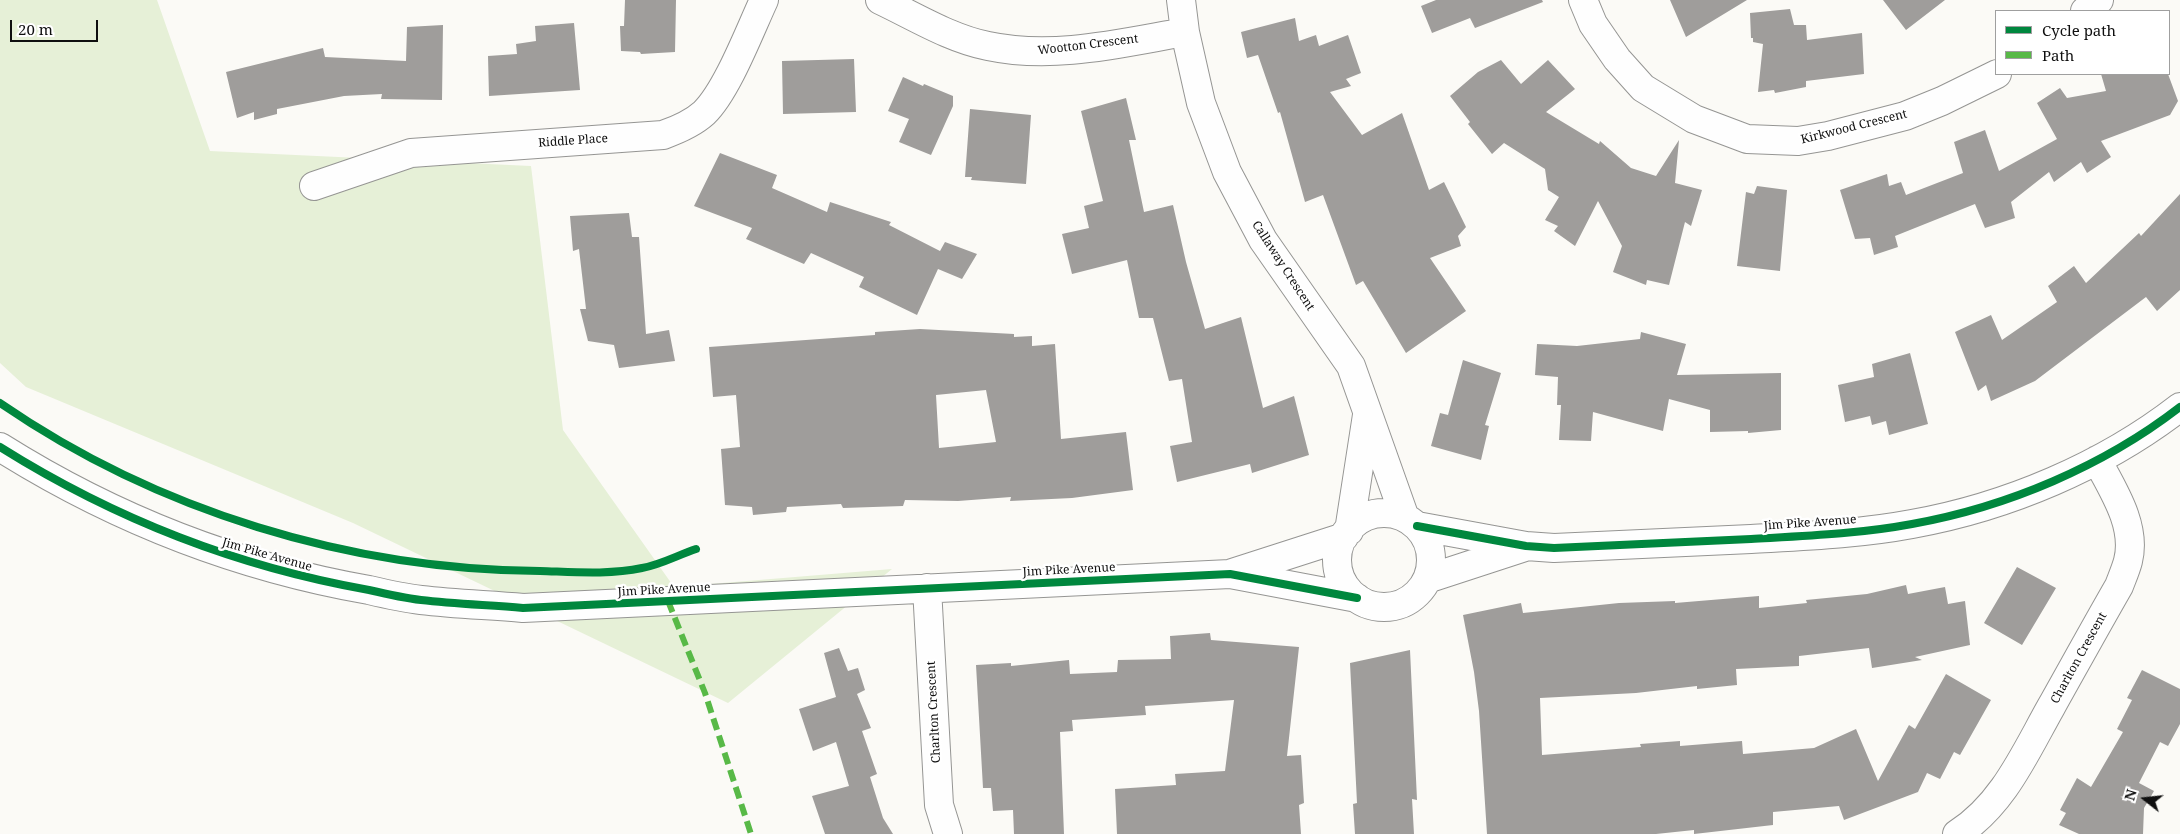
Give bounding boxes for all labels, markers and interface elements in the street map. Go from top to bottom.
scale bar [12,10,100,42]
legend [1995,10,2170,75]
text: 20 m [18,19,53,39]
text: Cycle path [2042,20,2116,40]
street label: Wootton Crescent [1037,32,1139,58]
text: Path [2042,45,2074,65]
street label: Kirkwood Crescent [1800,107,1908,147]
street label: Riddle Place [538,131,608,151]
street label: Callaway Crescent [1249,218,1317,314]
street label: Jim Pike Avenue [1763,513,1857,533]
street label: Jim Pike Avenue [220,535,314,575]
street label: Jim Pike Avenue [1022,560,1116,580]
street label: Jim Pike Avenue [617,580,711,600]
street label: Charlton Crescent [2048,610,2110,706]
street label: Charlton Crescent [924,661,944,763]
north arrow [2120,774,2170,824]
text: N [2119,787,2141,803]

